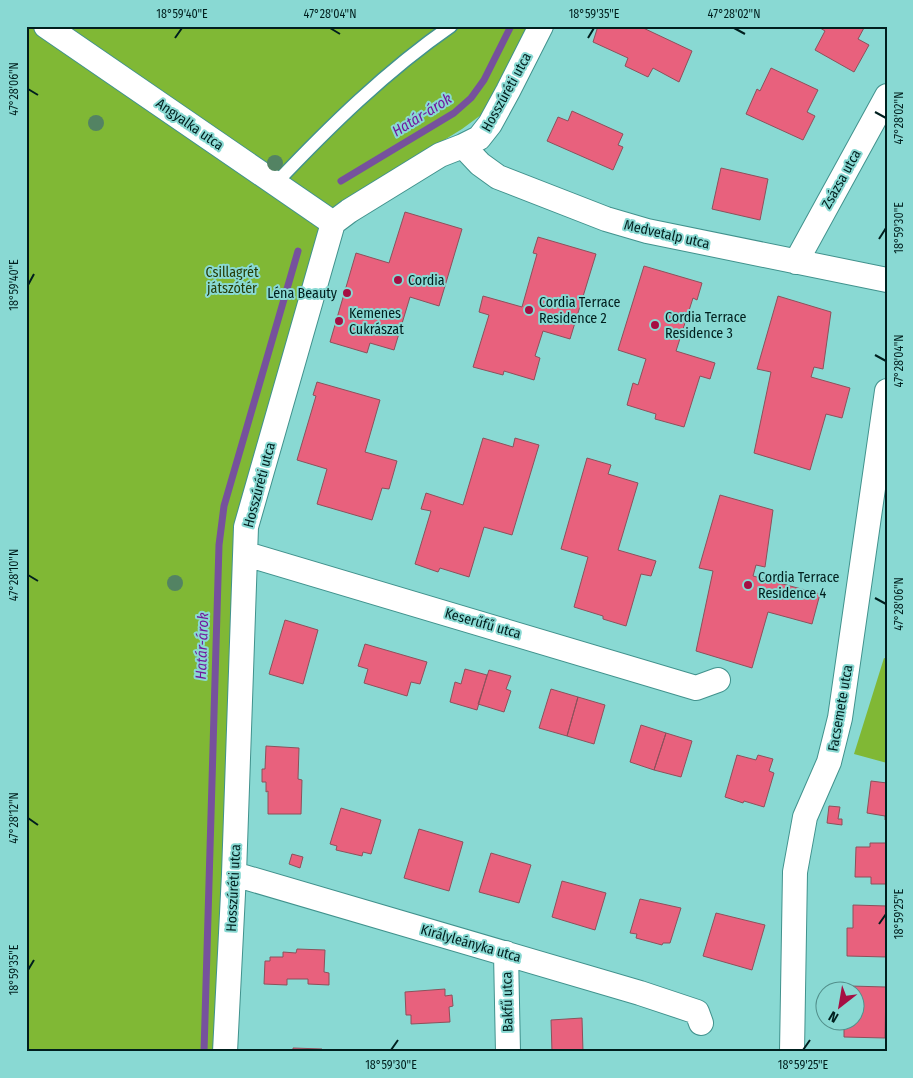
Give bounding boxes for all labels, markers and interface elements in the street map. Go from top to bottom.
text: 18°59'40"E [156,7,208,21]
text: 47°28'04"N [304,7,356,21]
text: 18°59'35"E [569,7,620,21]
text: 47°28'02"N [708,7,760,21]
street label: Hosszúréti utca [478,50,535,135]
text: 47°28'06"N [7,62,21,116]
water label: Határ-árok [389,89,456,140]
text: 47°28'02"N [892,92,906,144]
street label: Angyalka utca [153,95,227,154]
street label: Zsázsa utca [818,147,865,212]
text: 18°59'30"E [892,202,906,254]
street label: Medvetalp utca [622,216,712,253]
text: 18°59'40"E [7,259,21,311]
park label: Csillagrét játszótér [205,264,259,297]
place label: Cordia [408,272,445,289]
marker: Cordia [392,274,404,286]
place label: Léna Beauty [267,285,338,302]
marker: Léna Beauty [341,287,353,299]
place label: Cordia Terrace Residence 2 [539,294,620,327]
marker: Cordia Terrace Residence 2 [523,304,535,316]
place label: Kemenes Cukrászat [349,305,404,338]
place label: Cordia Terrace Residence 3 [665,309,746,342]
marker: Kemenes Cukrászat [333,315,345,327]
marker: Cordia Terrace Residence 3 [649,319,661,331]
text: 47°28'04"N [892,335,906,387]
street label: Hosszúréti utca [240,440,279,530]
text: 47°28'10"N [7,549,21,601]
place label: Cordia Terrace Residence 4 [758,569,839,602]
text: 47°28'06"N [892,577,906,631]
marker: Cordia Terrace Residence 4 [742,579,754,591]
street label: Keserűfű utca [443,604,523,643]
water label: Határ-árok [192,612,212,680]
street label: Facsemete utca [825,663,857,753]
text: 47°28'12"N [7,792,21,844]
street label: Hosszúréti utca [223,844,244,932]
text: 18°59'25"E [892,888,906,939]
street label: Királyleányka utca [419,921,523,966]
text: 18°59'35"E [7,944,21,995]
street label: Bakfű utca [498,972,517,1032]
north arrow [816,980,866,1030]
text: N [826,1007,842,1026]
text: 18°59'30"E [365,1058,417,1072]
text: 18°59'25"E [778,1058,829,1072]

